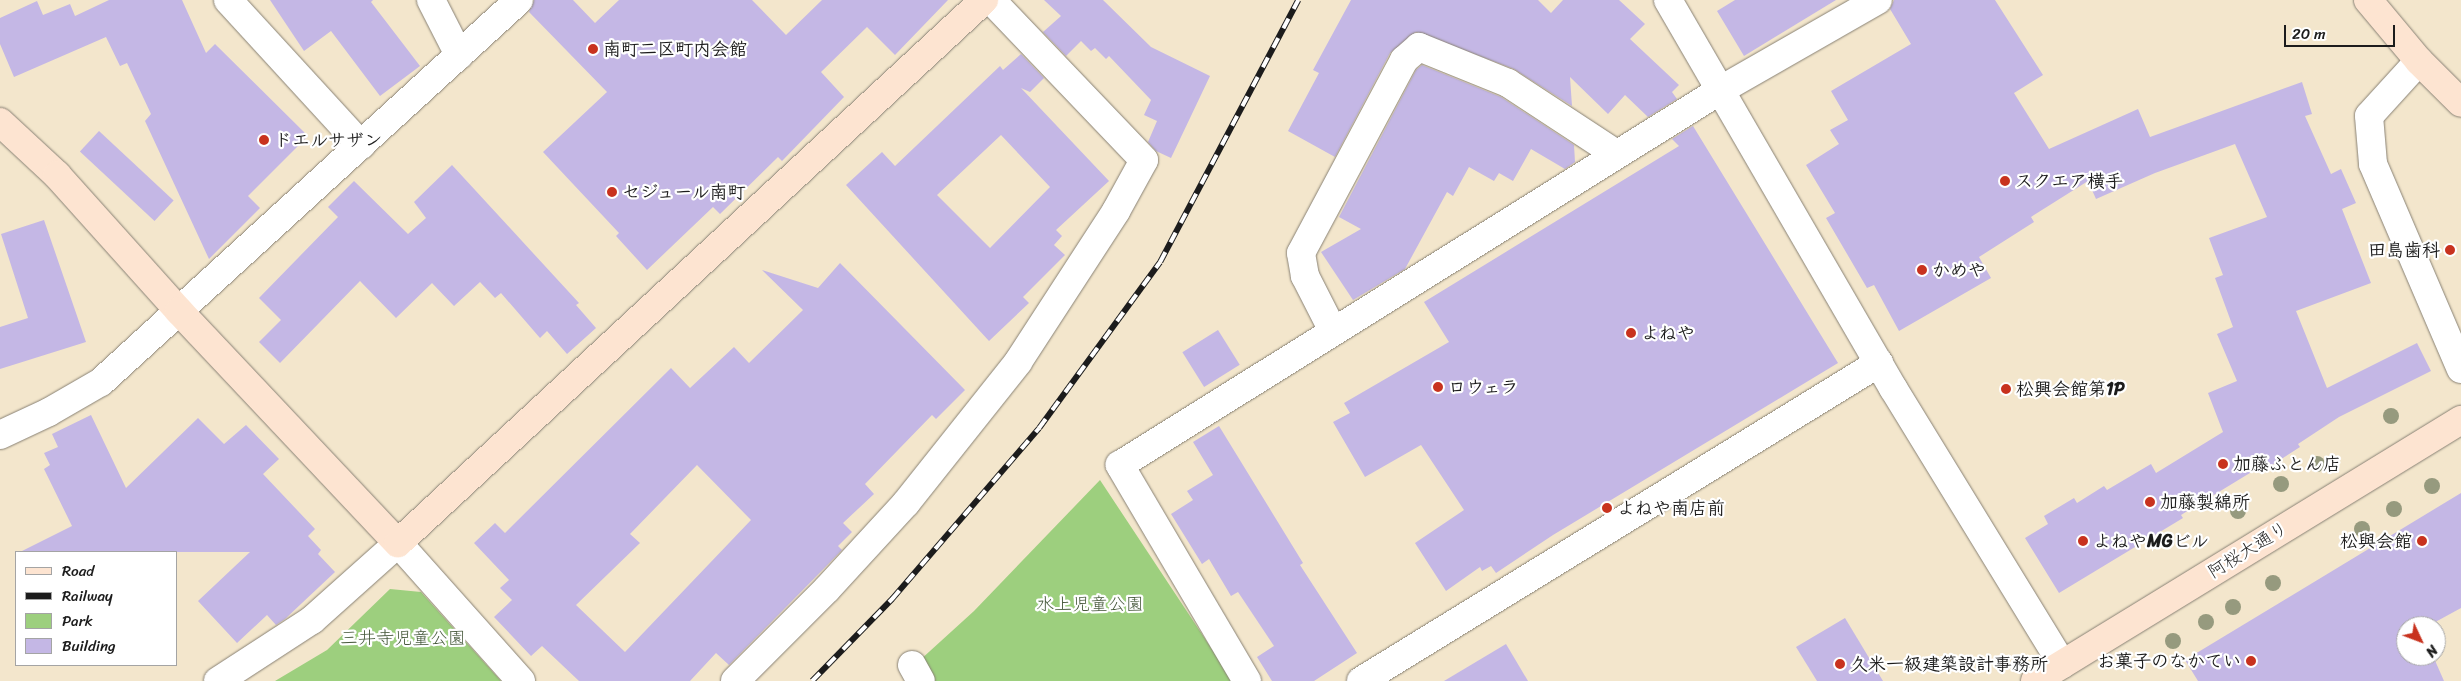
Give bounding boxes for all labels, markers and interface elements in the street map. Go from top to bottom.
scale bar [2286,15,2397,47]
text: 20 m [2292,21,2326,47]
place label: 南町二区町内会館 [603,38,747,60]
marker: 南町二区町内会館 [587,43,599,55]
place label: ドエルサザン [274,129,382,151]
marker: ドエルサザン [258,134,270,146]
place label: スクエア横手 [2015,170,2123,192]
marker: スクエア横手 [1999,175,2011,187]
place label: セジュール南町 [622,181,748,203]
marker: セジュール南町 [606,186,618,198]
place label: 田島歯科 [2368,239,2440,261]
marker: 田島歯科 [2444,244,2456,256]
place label: かめや [1932,259,1986,281]
marker: かめや [1916,264,1928,276]
place label: よねや [1641,322,1695,344]
marker: よねや [1625,327,1637,339]
place label: ロウェラ [1448,376,1520,398]
place label: 松興会館第1P [2016,378,2125,400]
marker: ロウェラ [1432,381,1444,393]
marker: 松興会館第1P [2000,383,2012,395]
place label: 加藤ふとん店 [2233,453,2341,475]
marker: 加藤ふとん店 [2217,458,2229,470]
place label: 加藤製綿所 [2160,491,2250,513]
marker: 加藤製綿所 [2144,496,2156,508]
place label: よねや南店前 [1617,497,1725,519]
marker: よねや南店前 [1601,502,1613,514]
street label: 阿桜大通り [2204,517,2292,583]
place label: よねやMGビル [2093,530,2209,552]
place label: 松與会館 [2340,530,2412,552]
marker: よねやMGビル [2077,535,2089,547]
marker: 松與会館 [2416,535,2428,547]
legend [15,551,178,666]
text: Road [62,558,94,584]
text: Railway [62,583,113,609]
park label: 水上児童公園 [1036,593,1144,615]
text: Park [62,608,93,634]
north arrow [2396,616,2446,666]
park label: 三井寺児童公園 [340,627,466,649]
text: Building [62,633,116,659]
text: N [2419,639,2444,663]
place label: お菓子のなかてい [2097,650,2241,672]
place label: 久米一級建築設計事務所 [1850,653,2048,675]
marker: お菓子のなかてい [2245,655,2257,667]
marker: 久米一級建築設計事務所 [1834,658,1846,670]

